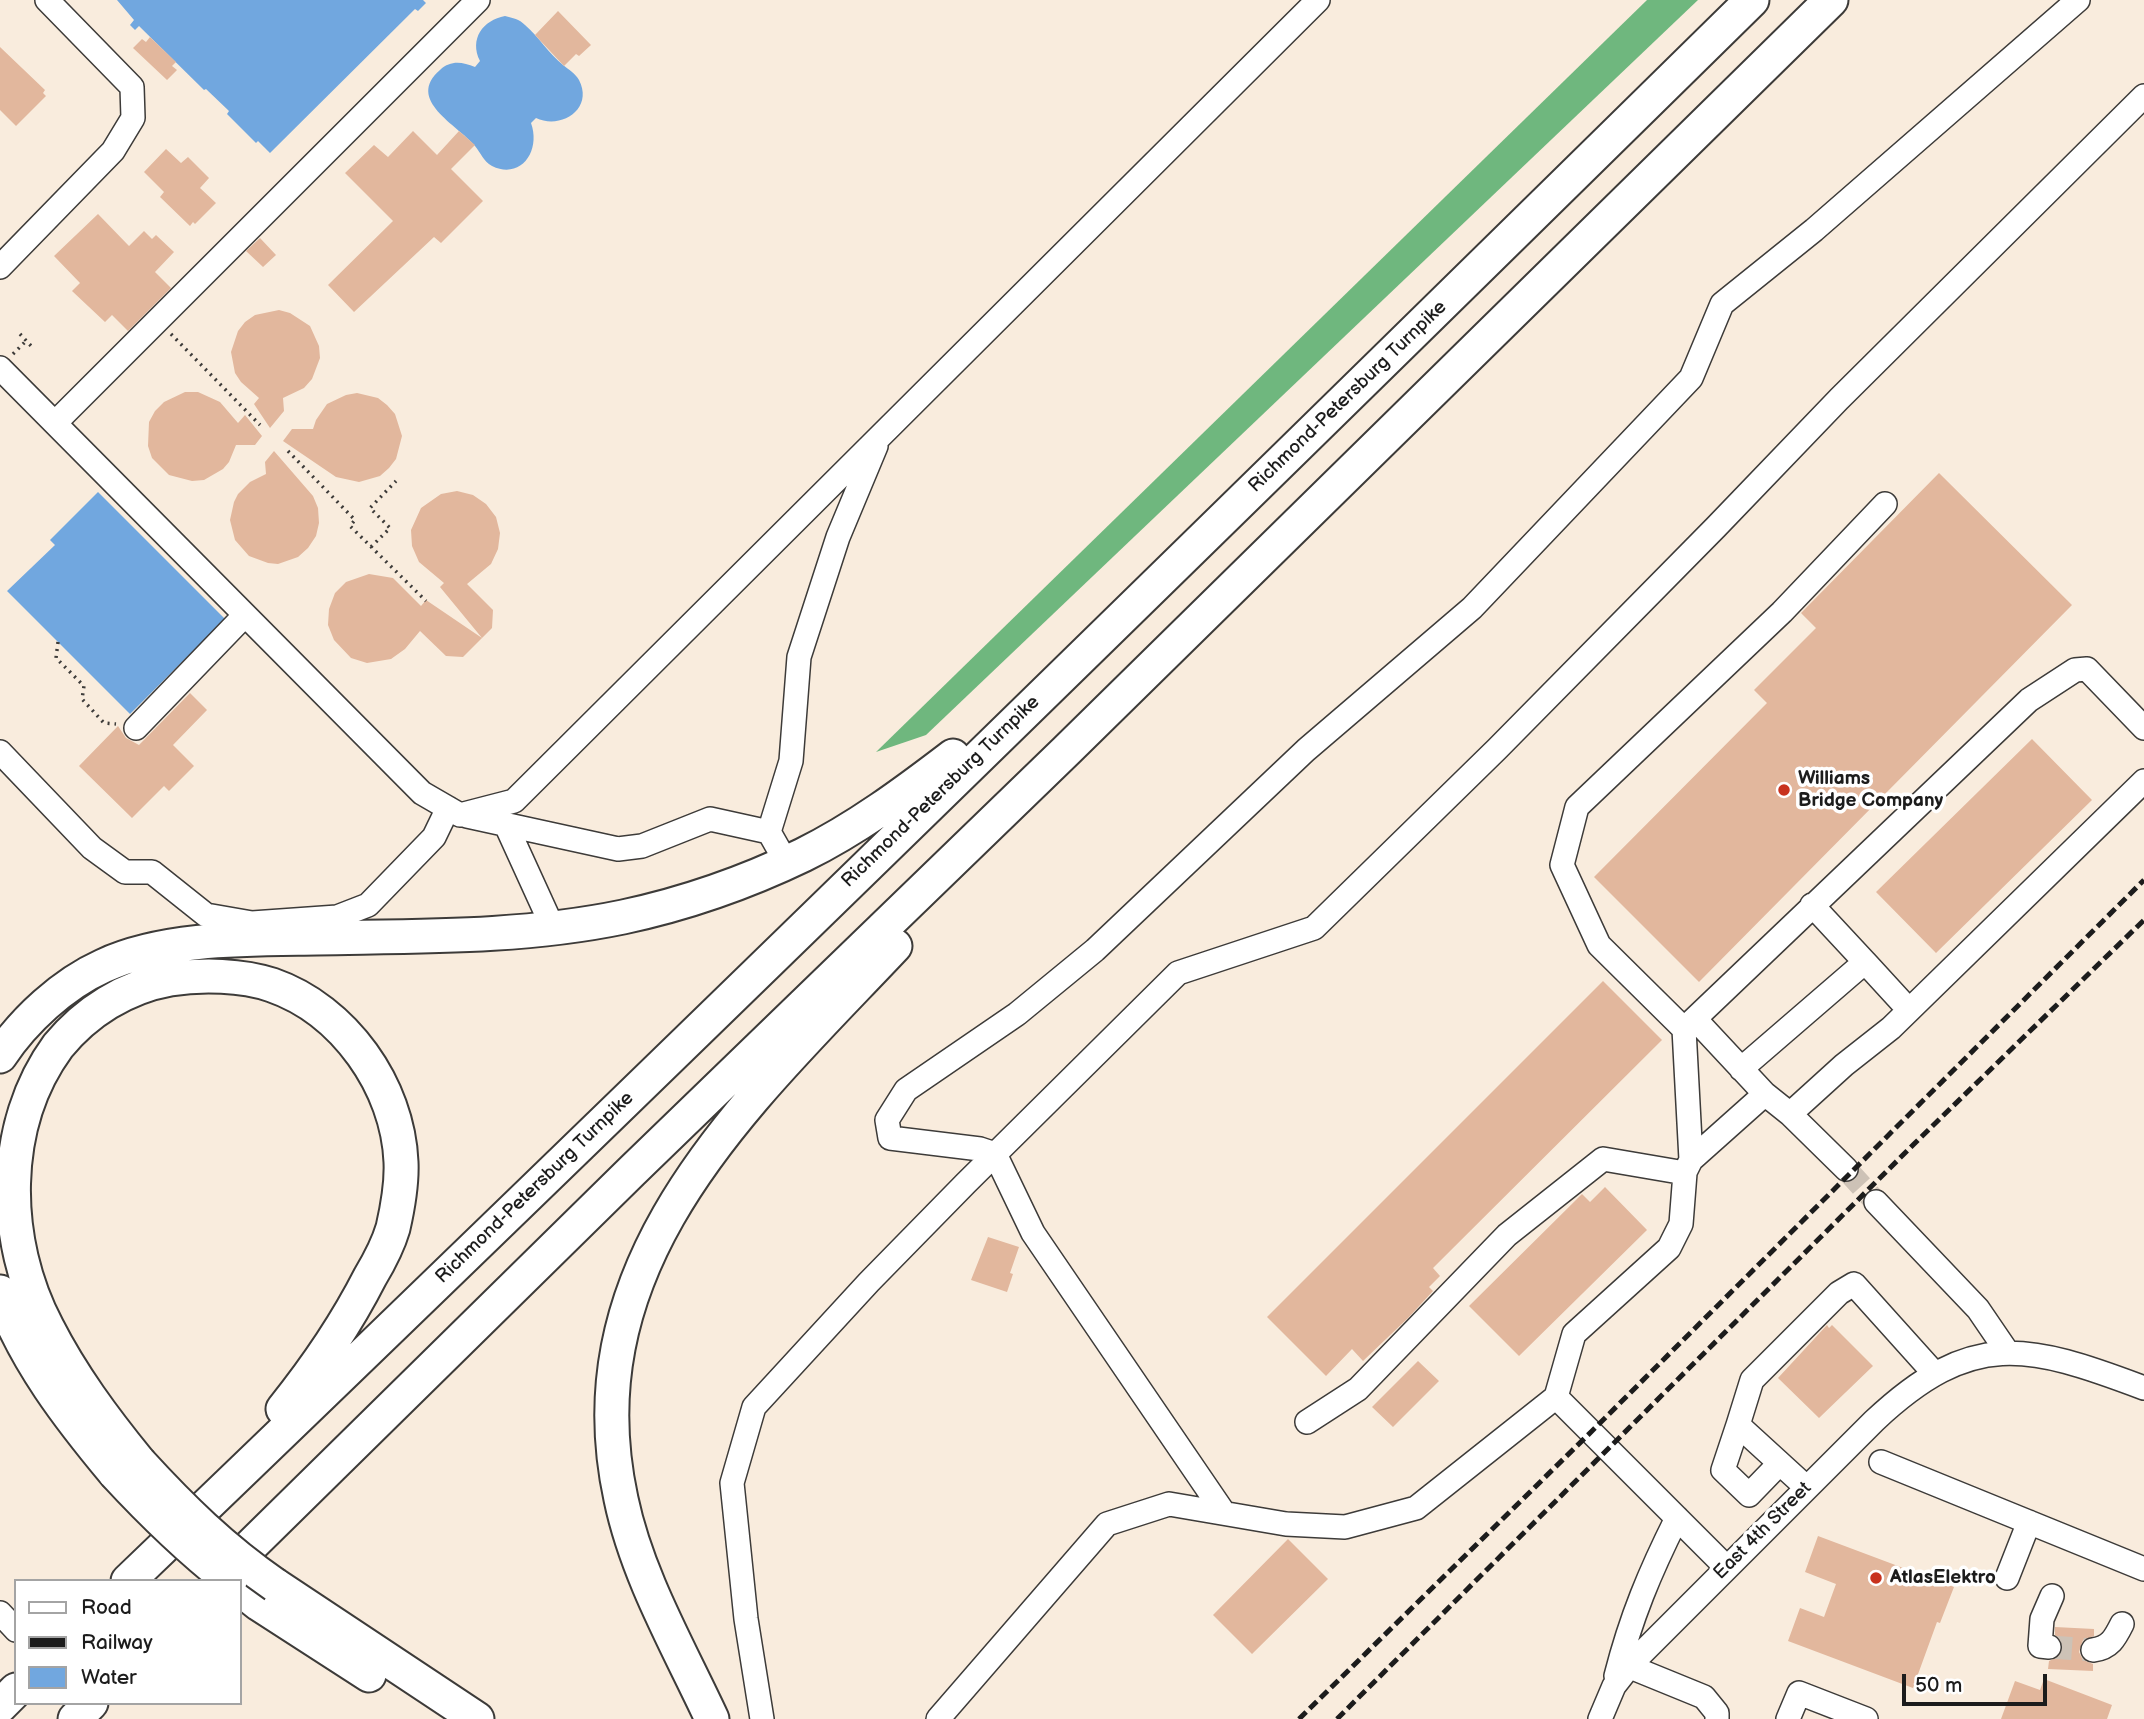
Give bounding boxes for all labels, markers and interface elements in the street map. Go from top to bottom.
street label: Richmond-Petersburg Turnpike [1244,296,1452,498]
street label: Richmond-Petersburg Turnpike [837,691,1045,893]
place label: Williams Bridge Company [1798,768,1943,812]
marker: Williams Bridge Company [1776,782,1792,798]
street label: Richmond-Petersburg Turnpike [431,1087,639,1289]
street label: East 4th Street [1709,1477,1817,1585]
place label: AtlasElektro [1890,1567,1996,1589]
marker: AtlasElektro [1868,1570,1884,1586]
legend [14,1579,242,1705]
text: Road [81,1595,132,1620]
text: Railway [81,1630,153,1655]
scale bar [1906,1660,2051,1704]
text: Water [81,1665,137,1690]
text: 50 m [1915,1673,1962,1698]

